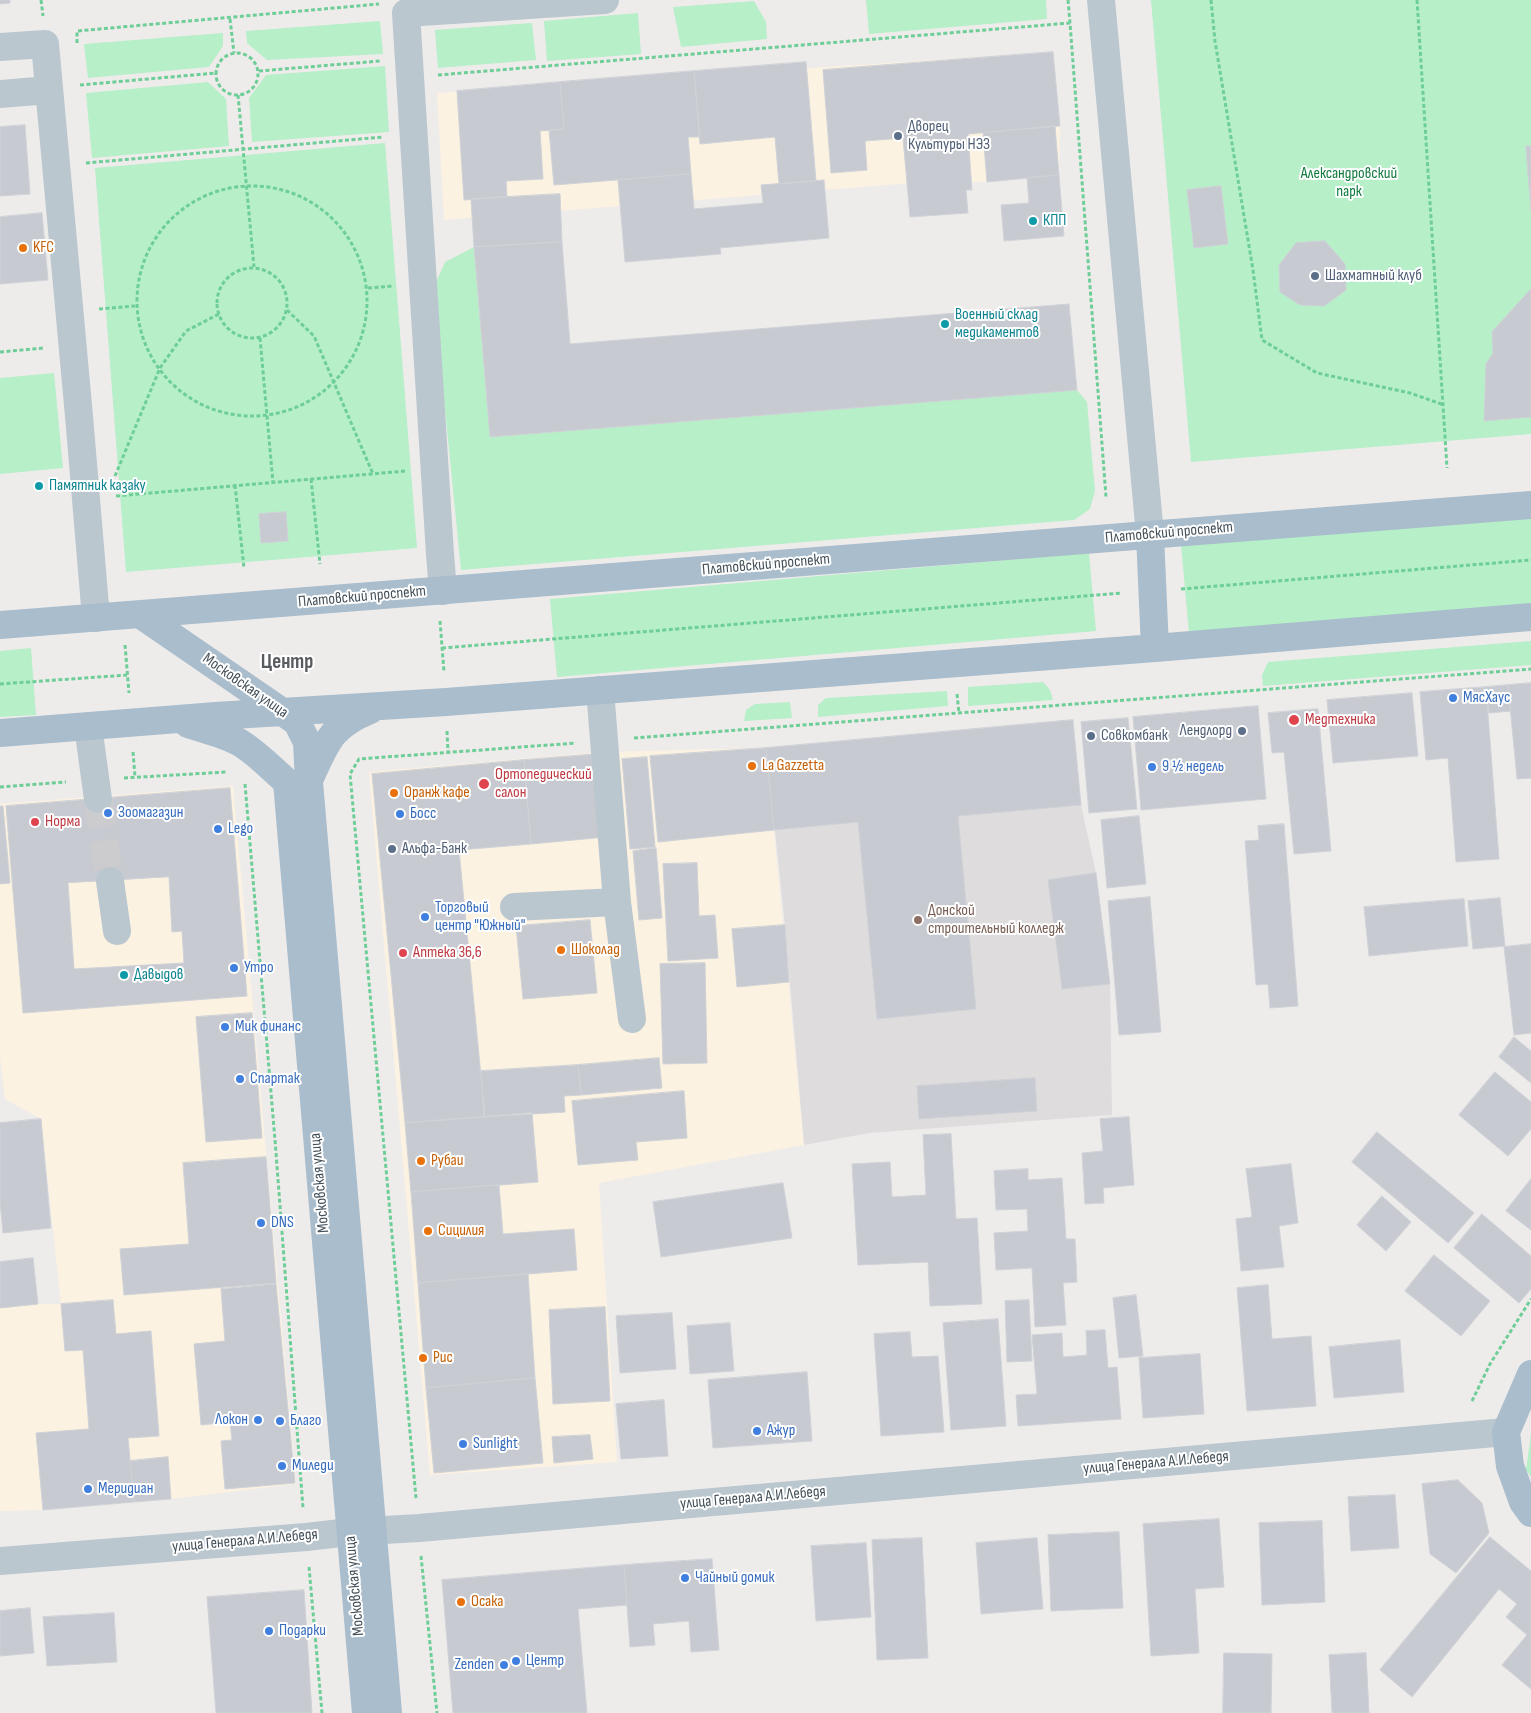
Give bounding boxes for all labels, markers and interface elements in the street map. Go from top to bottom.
place label: Дворец Культуры НЭЗ [908,117,990,155]
marker: Дворец Культуры НЭЗ [892,130,904,142]
park label: Александровский парк [1301,164,1397,202]
place label: КПП [1043,211,1066,231]
marker: КПП [1027,215,1039,227]
place label: KFC [33,238,54,258]
marker: KFC [17,242,29,254]
place label: Шахматный клуб [1325,266,1422,286]
marker: Шахматный клуб [1309,270,1321,282]
place label: Военный склад медикаментов [955,305,1039,343]
marker: Военный склад медикаментов [939,318,951,330]
place label: Памятник казаку [49,476,146,496]
marker: Памятник казаку [33,480,45,492]
street label: Платовский проспект [1104,518,1234,548]
street label: Платовский проспект [701,550,831,580]
street label: Платовский проспект [297,582,427,612]
street label: Московская улица [198,649,292,723]
district label: Центр [261,650,313,676]
place label: МясХаус [1463,688,1510,708]
marker: МясХаус [1447,692,1459,704]
place label: Медтехника [1305,710,1376,730]
marker: Медтехника [1287,713,1301,727]
place label: Лендлорд [1180,721,1232,741]
marker: Лендлорд [1236,725,1248,737]
place label: Совкомбанк [1101,726,1168,746]
marker: Совкомбанк [1085,730,1097,742]
place label: La Gazzetta [762,756,824,776]
place label: 9 ½ недель [1162,757,1224,777]
marker: La Gazzetta [746,760,758,772]
marker: 9 ½ недель [1146,761,1158,773]
place label: Ортопедический салон [495,765,592,803]
marker: Ортопедический салон [477,777,491,791]
place label: Оранж кафе [404,783,470,803]
marker: Оранж кафе [388,787,400,799]
place label: Зоомагазин [118,803,183,823]
place label: Босс [410,804,436,824]
marker: Зоомагазин [102,807,114,819]
marker: Босс [394,808,406,820]
place label: Норма [45,812,80,832]
marker: Норма [29,816,41,828]
place label: Lego [228,819,253,839]
marker: Lego [212,823,224,835]
place label: Альфа-Банк [402,839,467,859]
marker: Альфа-Банк [386,843,398,855]
place label: Торговый центр "Южный" [435,898,525,936]
place label: Донской строительный колледж [928,901,1064,939]
marker: Торговый центр "Южный" [419,911,431,923]
marker: Донской строительный колледж [912,914,924,926]
place label: Шоколад [571,940,620,960]
place label: Аптека 36,6 [413,943,482,963]
marker: Шоколад [555,944,567,956]
marker: Аптека 36,6 [397,947,409,959]
place label: Утро [244,958,274,978]
marker: Утро [228,962,240,974]
place label: Давыдов [134,965,183,985]
marker: Давыдов [118,969,130,981]
place label: Мик финанс [235,1017,301,1037]
marker: Мик финанс [219,1021,231,1033]
place label: Спартак [250,1069,300,1089]
marker: Спартак [234,1073,246,1085]
street label: Московская улица [306,1132,334,1234]
place label: Рубаи [431,1151,463,1171]
marker: Рубаи [415,1155,427,1167]
place label: DNS [271,1213,294,1233]
marker: DNS [255,1217,267,1229]
place label: Сицилия [438,1221,484,1241]
marker: Сицилия [422,1225,434,1237]
place label: Рис [433,1348,453,1368]
marker: Рис [417,1352,429,1364]
place label: Локон [215,1410,248,1430]
place label: Благо [290,1411,321,1431]
marker: Локон [252,1414,264,1426]
marker: Благо [274,1415,286,1427]
place label: Ажур [767,1421,795,1441]
marker: Ажур [751,1425,763,1437]
place label: Sunlight [473,1434,518,1454]
marker: Sunlight [457,1438,469,1450]
street label: улица Генерала А.И.Лебедя [1082,1447,1230,1479]
place label: Миледи [292,1456,334,1476]
marker: Миледи [276,1460,288,1472]
place label: Меридиан [98,1479,153,1499]
street label: улица Генерала А.И.Лебедя [679,1482,827,1514]
marker: Меридиан [82,1483,94,1495]
street label: улица Генерала А.И.Лебедя [171,1525,319,1557]
street label: Московская улица [341,1535,369,1637]
place label: Чайный домик [695,1568,774,1588]
marker: Чайный домик [679,1572,691,1584]
place label: Осака [471,1592,503,1612]
marker: Осака [455,1596,467,1608]
place label: Подарки [279,1621,326,1641]
marker: Подарки [263,1625,275,1637]
place label: Центр [526,1651,564,1671]
place label: Zenden [454,1655,494,1675]
marker: Центр [510,1655,522,1667]
marker: Zenden [498,1659,510,1671]

